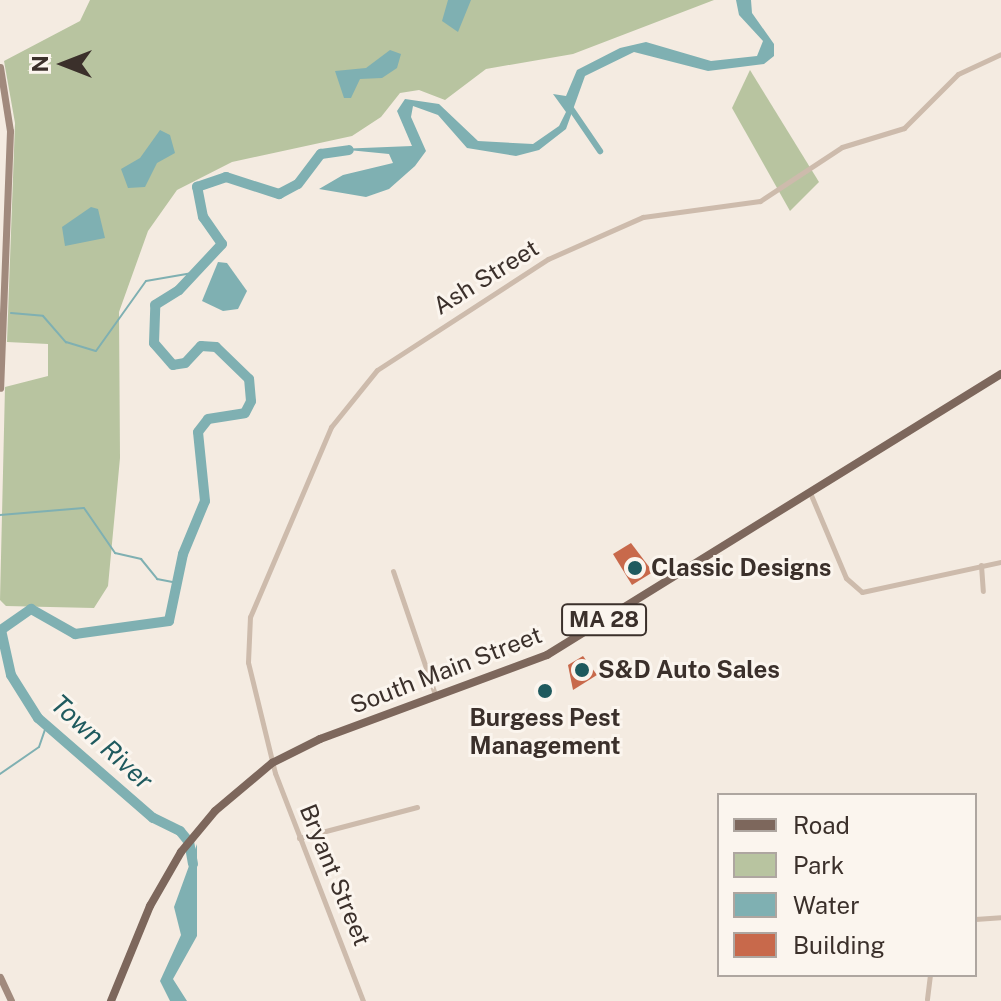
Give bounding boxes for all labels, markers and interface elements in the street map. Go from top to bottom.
north arrow [24,24,104,104]
text: N [27,55,53,73]
street label: Ash Street [428,233,544,321]
place label: Classic Designs [651,554,832,582]
marker: Classic Designs [626,559,644,577]
road number: MA 28 [560,602,648,638]
street label: South Main Street [346,620,546,720]
place label: S&D Auto Sales [598,656,780,684]
marker: S&D Auto Sales [573,661,591,679]
marker: Burgess Pest Management [536,682,554,700]
water label: Town River [45,688,159,796]
place label: Burgess Pest Management [469,704,621,760]
legend [717,793,977,977]
street label: Bryant Street [294,800,376,950]
text: Road [793,811,850,839]
text: Park [793,851,844,879]
text: Water [793,891,860,919]
text: Building [793,931,885,959]

